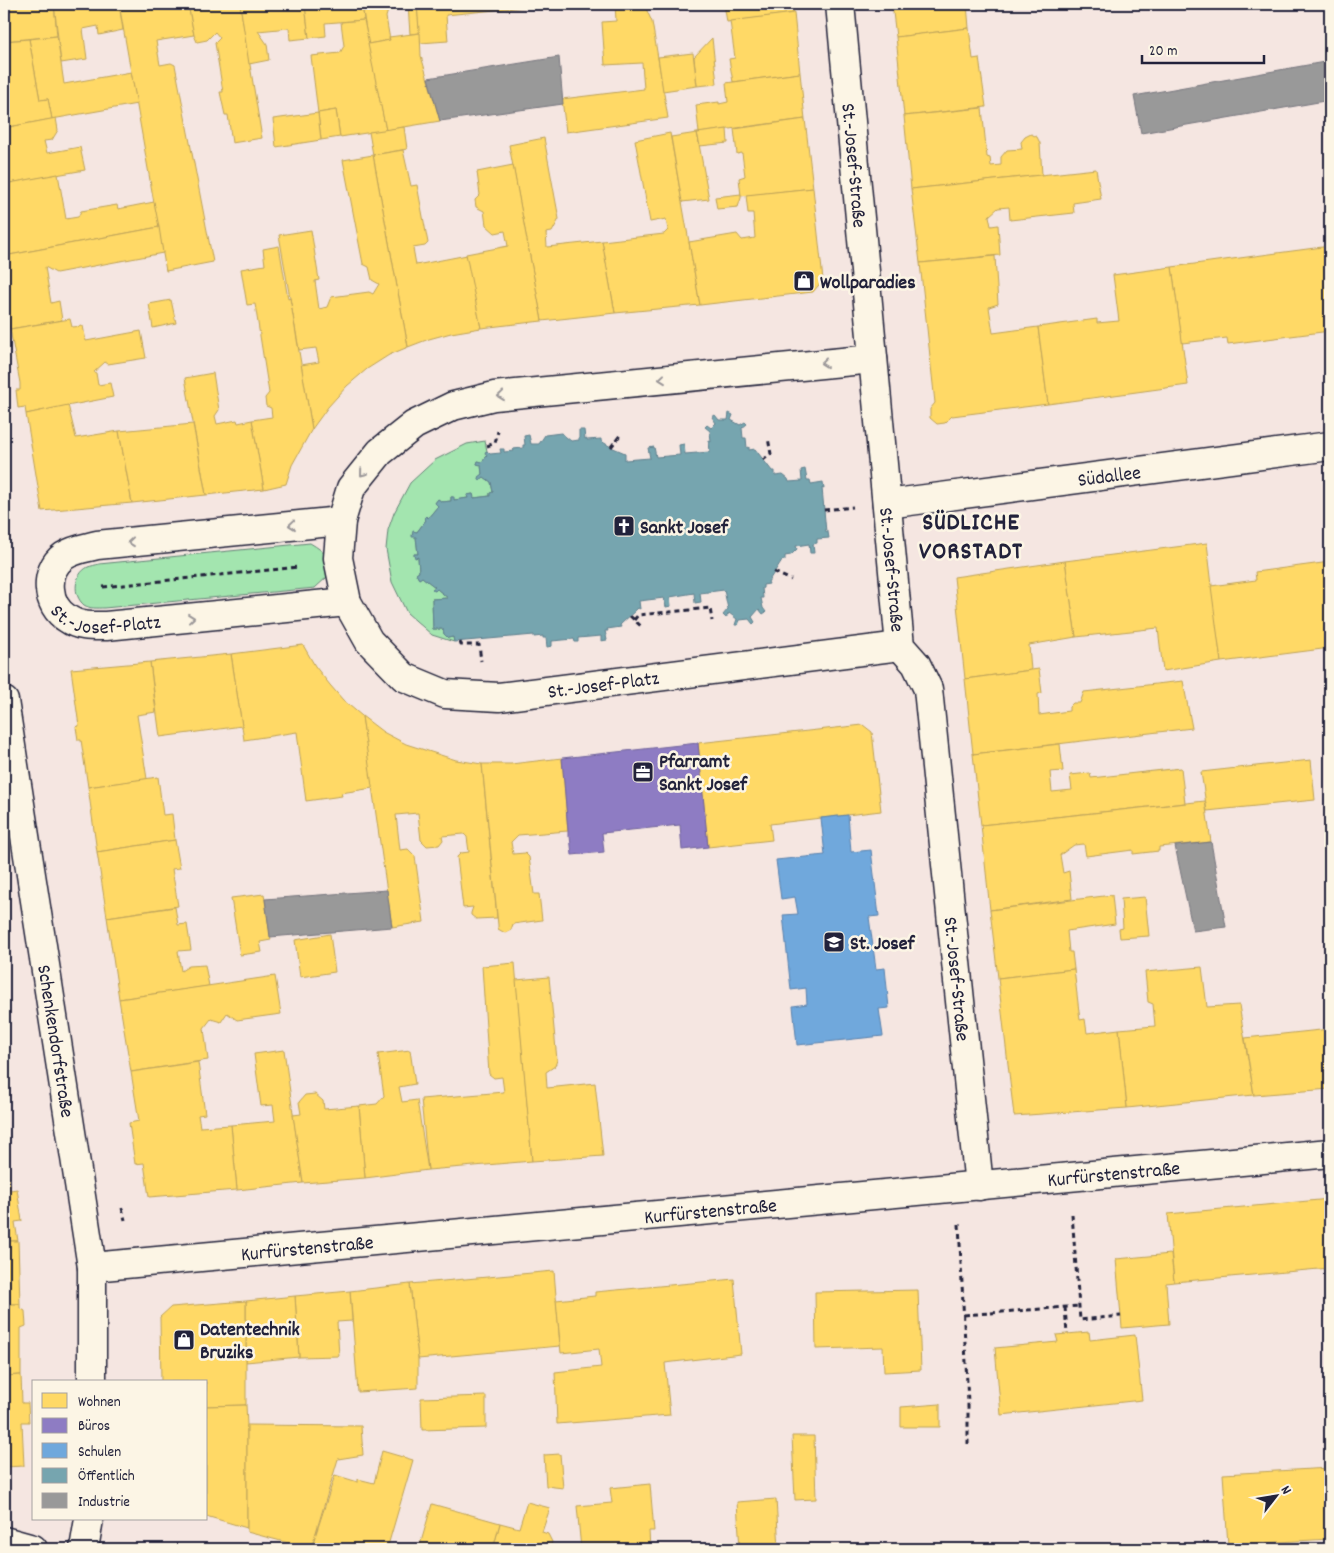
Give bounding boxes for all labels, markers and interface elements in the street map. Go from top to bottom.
scale bar [1142,32,1264,64]
text: 20 m [1149,41,1177,63]
street label: St.-Josef-Straße [832,102,872,229]
shop icon: Wollparadies [792,269,816,293]
place label: Wollparadies [820,270,916,298]
one-way arrow [820,357,828,368]
one-way arrow [658,374,666,385]
one-way arrow [496,390,504,401]
street label: Südallee [1076,460,1143,496]
one-way arrow [361,467,369,476]
street label: St.-Josef-Straße [870,506,910,634]
district label: SÜDLICHE VORSTADT [919,506,1023,571]
church icon: Sankt Josef [612,514,636,538]
place label: Sankt Josef [640,515,729,543]
one-way arrow [288,520,296,531]
one-way arrow [126,536,134,547]
street label: St.-Josef-Platz [42,600,163,643]
one-way arrow [187,613,195,624]
street label: St.-Josef-Platz [546,666,661,708]
place label: Pfarramt Sankt Josef [659,749,748,800]
office icon: Pfarramt Sankt Josef [631,760,655,784]
street label: St.-Josef-Straße [934,916,975,1043]
school or university icon: St. Josef [822,930,846,954]
place label: St. Josef [850,931,915,959]
street label: Schenkendorfstraße [28,963,80,1120]
street label: Kurfürstenstraße [1046,1156,1182,1196]
street label: Kurfürstenstraße [643,1193,778,1233]
street label: Kurfürstenstraße [240,1230,375,1270]
place label: Datentechnik Bruziks [200,1317,300,1368]
shop icon: Datentechnik Bruziks [172,1328,196,1352]
legend [32,1380,208,1520]
text: Wohnen [78,1392,121,1414]
text: Büros [78,1416,110,1438]
text: Schulen [78,1442,121,1464]
text: Öffentlich [78,1466,135,1488]
north arrow [1252,1470,1302,1520]
text: N [1275,1482,1296,1499]
text: Industrie [78,1492,130,1514]

